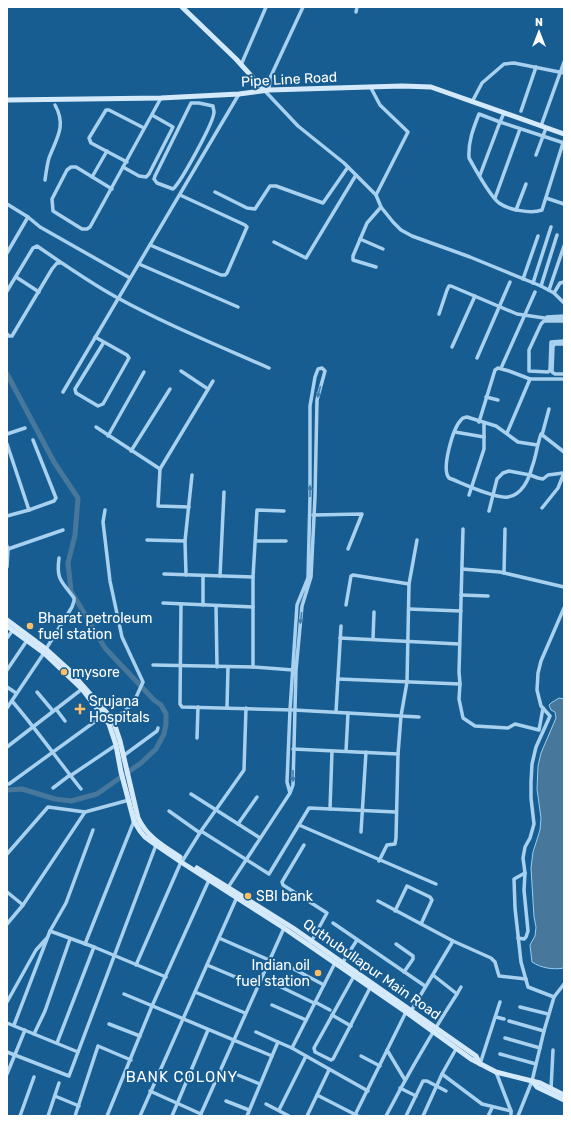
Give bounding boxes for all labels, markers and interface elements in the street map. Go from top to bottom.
north arrow [519,12,559,52]
text: N [535,16,543,29]
street label: Pipe Line Road [241,68,338,91]
one-way arrow [316,386,322,398]
one-way arrow [307,484,313,497]
place label: Bharat petroleum fuel station [38,610,152,643]
one-way arrow [298,612,304,624]
marker: Bharat petroleum fuel station [25,621,35,631]
place label: mysore [72,664,120,681]
marker: mysore [59,667,69,677]
place label: Srujana Hospitals [89,693,150,726]
marker: Srujana Hospitals [74,703,86,715]
one-way arrow [290,770,296,783]
place label: SBI bank [256,888,314,905]
marker: SBI bank [243,891,253,901]
street label: Quthubullapur Main Road [300,915,444,1023]
place label: Indian oil fuel station [236,957,310,990]
marker: Indian oil fuel station [313,968,323,978]
district label: BANK COLONY [126,1068,238,1086]

